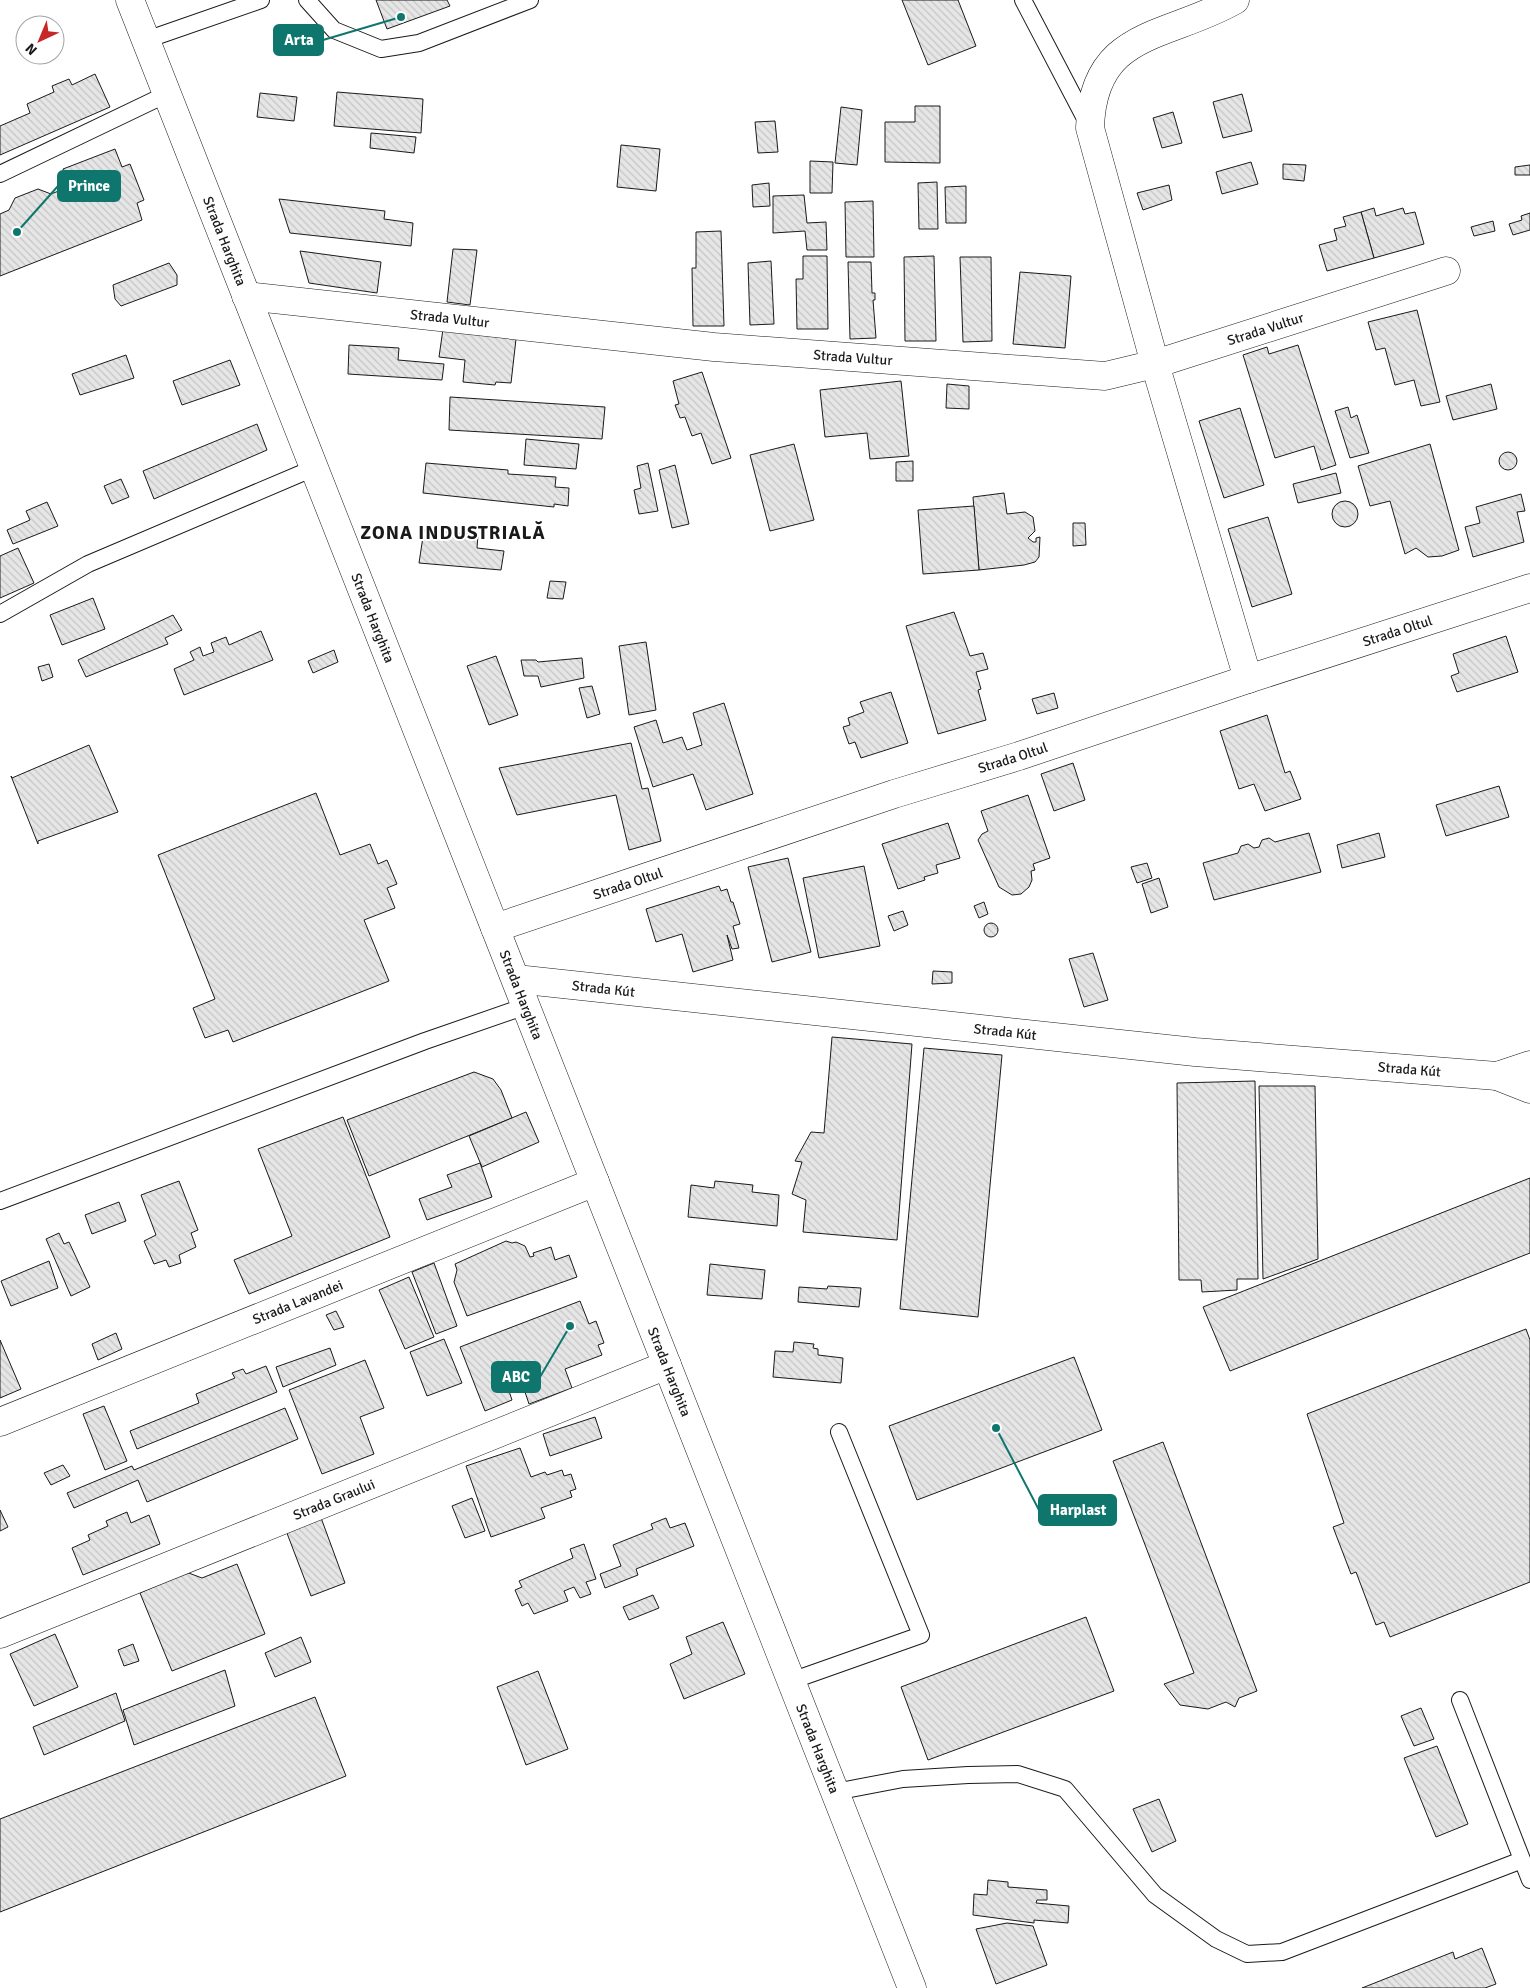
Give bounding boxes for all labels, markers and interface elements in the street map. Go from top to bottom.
north arrow [15,15,65,65]
callout: Arta [274,25,323,55]
text: Arta [284,31,314,49]
text: N [22,39,41,58]
callout: Prince [58,171,120,201]
text: Prince [68,177,110,195]
street label: Strada Harghita [199,194,250,288]
street label: Strada Vultur [409,306,491,332]
street label: Strada Vultur [1225,309,1307,349]
street label: Strada Vultur [813,346,894,369]
district label: ZONA INDUSTRIALĂ [360,521,546,545]
street label: Strada Harghita [347,571,398,665]
street label: Strada Oltul [1360,612,1434,650]
street label: Strada Oltul [976,739,1050,777]
street label: Strada Oltul [591,864,665,903]
street label: Strada Harghita [496,948,546,1042]
street label: Strada Kút [571,977,636,1001]
street label: Strada Kút [973,1020,1037,1044]
street label: Strada Kút [1377,1059,1442,1081]
street label: Strada Lavandei [250,1277,345,1328]
street label: Strada Harghita [644,1325,694,1419]
callout: ABC [492,1362,540,1392]
text: ABC [502,1368,530,1386]
street label: Strada Graului [291,1476,377,1524]
callout: Harplast [1039,1495,1116,1525]
text: Harplast [1050,1501,1107,1519]
street label: Strada Harghita [792,1702,843,1796]

